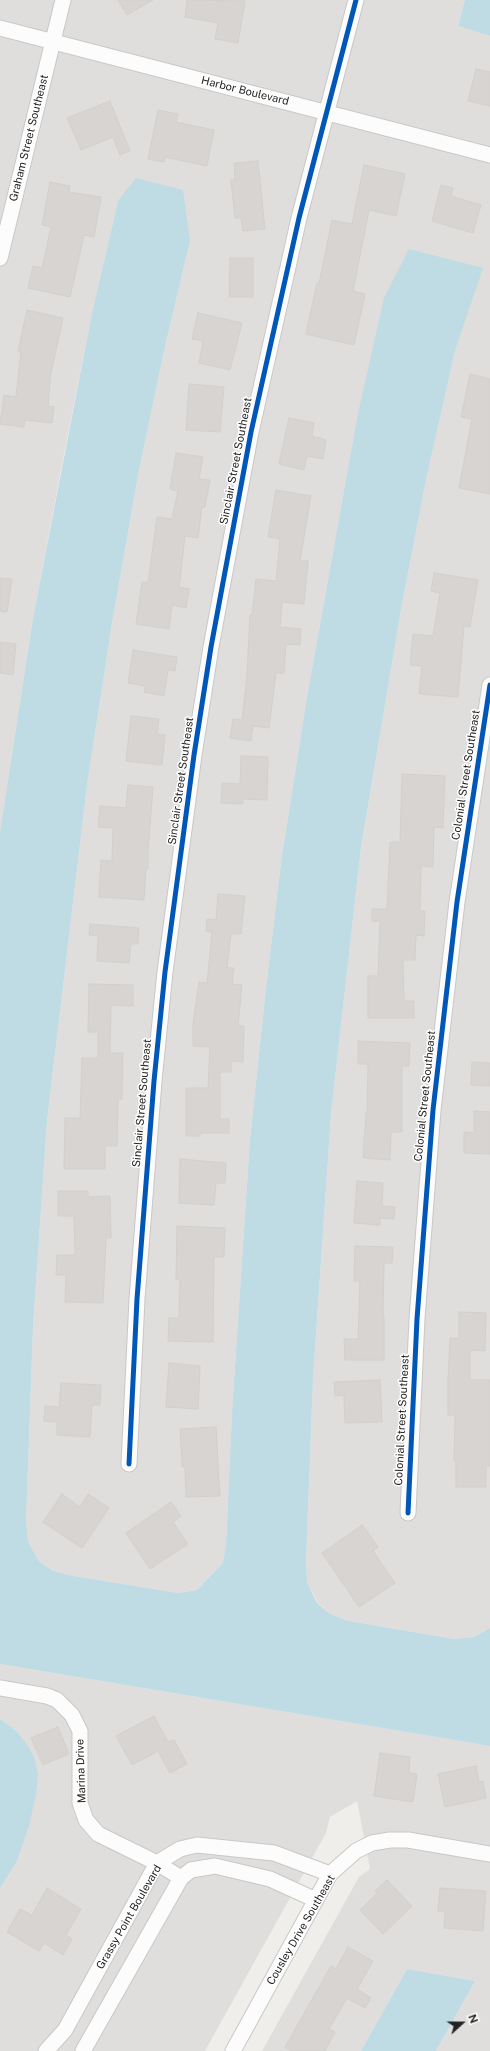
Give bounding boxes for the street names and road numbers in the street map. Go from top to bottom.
street label: Graham Street Southeast [7,73,51,203]
street label: Harbor Boulevard [200,74,290,108]
street label: Sinclair Street Southeast [217,397,255,525]
street label: Colonial Street Southeast [449,709,483,841]
street label: Sinclair Street Southeast [165,716,197,846]
street label: Colonial Street Southeast [412,1030,438,1162]
street label: Sinclair Street Southeast [130,1038,154,1168]
street label: Colonial Street Southeast [392,1354,412,1486]
street label: Marina Drive [73,1739,89,1803]
street label: Grassy Point Boulevard [94,1862,164,1972]
street label: Cousley Drive Southeast [264,1873,338,1987]

